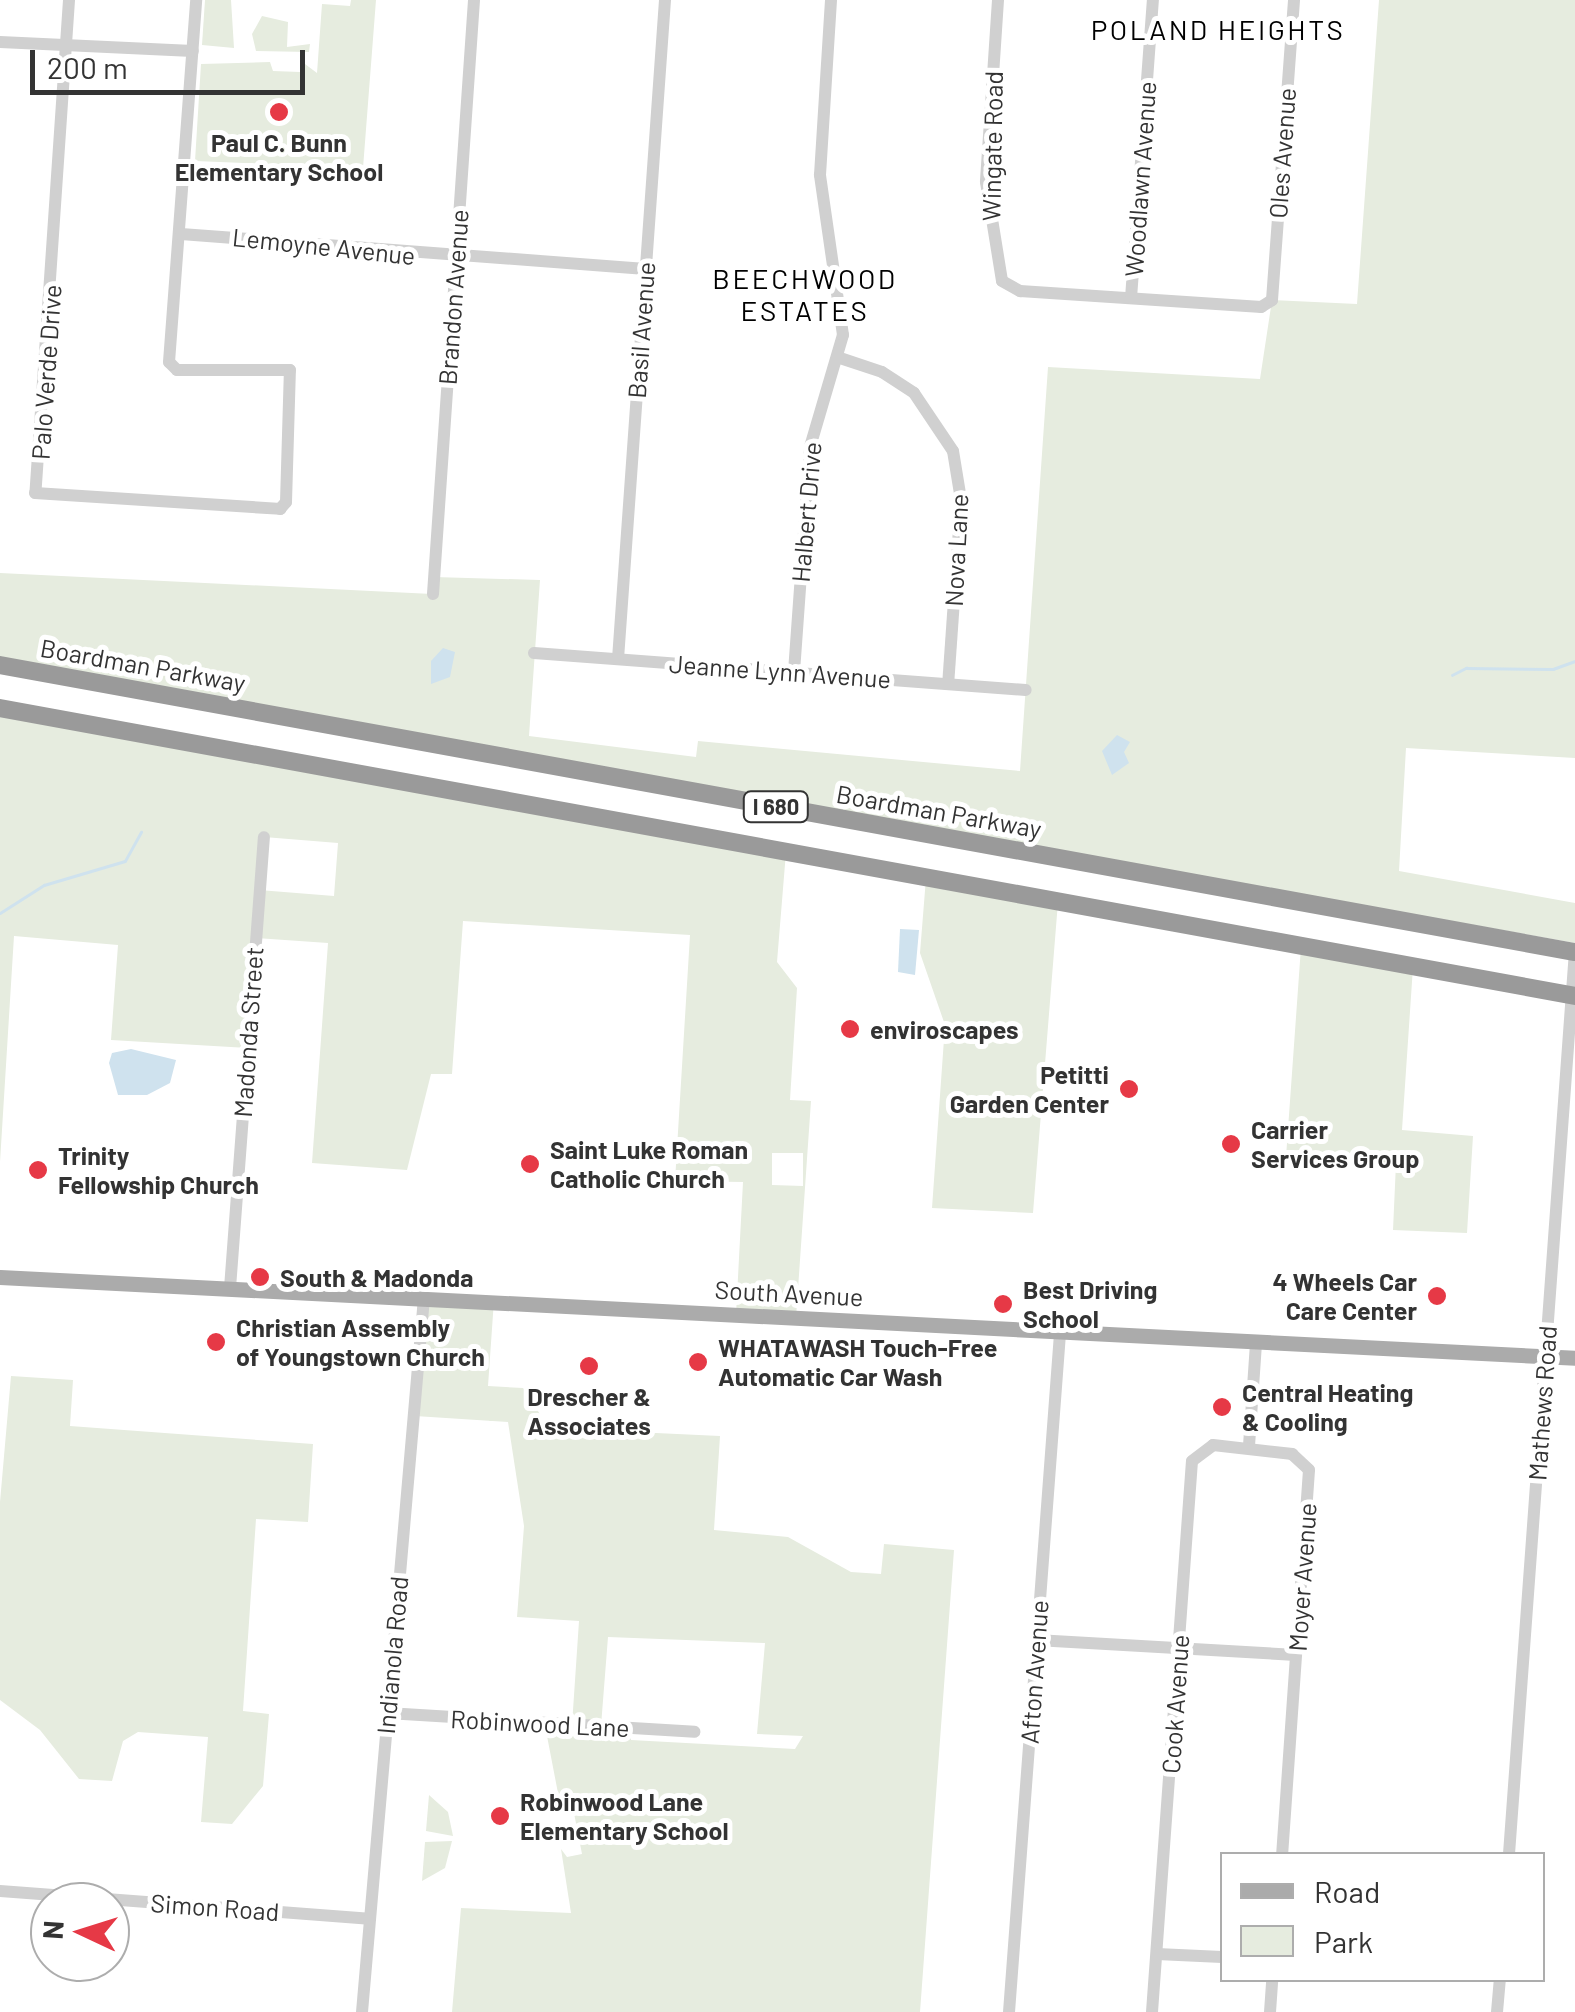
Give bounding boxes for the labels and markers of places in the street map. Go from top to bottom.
marker: Paul C. Bunn Elementary School [268,101,290,123]
place label: Paul C. Bunn Elementary School [175,128,383,187]
place label: enviroscapes [870,1014,1019,1044]
marker: enviroscapes [839,1018,861,1040]
place label: Petitti Garden Center [950,1060,1109,1119]
marker: Petitti Garden Center [1118,1078,1140,1100]
place label: Carrier Services Group [1251,1115,1419,1174]
marker: Carrier Services Group [1220,1133,1242,1155]
place label: Saint Luke Roman Catholic Church [550,1135,748,1194]
place label: Trinity Fellowship Church [58,1141,259,1200]
marker: Saint Luke Roman Catholic Church [519,1153,541,1175]
marker: Trinity Fellowship Church [27,1159,49,1181]
place label: South & Madonda [280,1262,473,1292]
marker: South & Madonda [249,1266,271,1288]
place label: 4 Wheels Car Care Center [1273,1267,1417,1326]
place label: Best Driving School [1023,1275,1157,1334]
marker: 4 Wheels Car Care Center [1426,1285,1448,1307]
marker: Best Driving School [992,1293,1014,1315]
place label: Christian Assembly of Youngstown Church [236,1313,485,1372]
marker: Christian Assembly of Youngstown Church [205,1331,227,1353]
place label: WHATAWASH Touch-Free Automatic Car Wash [718,1333,997,1392]
marker: WHATAWASH Touch-Free Automatic Car Wash [687,1351,709,1373]
marker: Drescher & Associates [578,1355,600,1377]
place label: Central Heating & Cooling [1242,1378,1413,1437]
place label: Drescher & Associates [527,1382,651,1441]
marker: Central Heating & Cooling [1211,1396,1233,1418]
place label: Robinwood Lane Elementary School [520,1787,728,1846]
marker: Robinwood Lane Elementary School [489,1805,511,1827]

